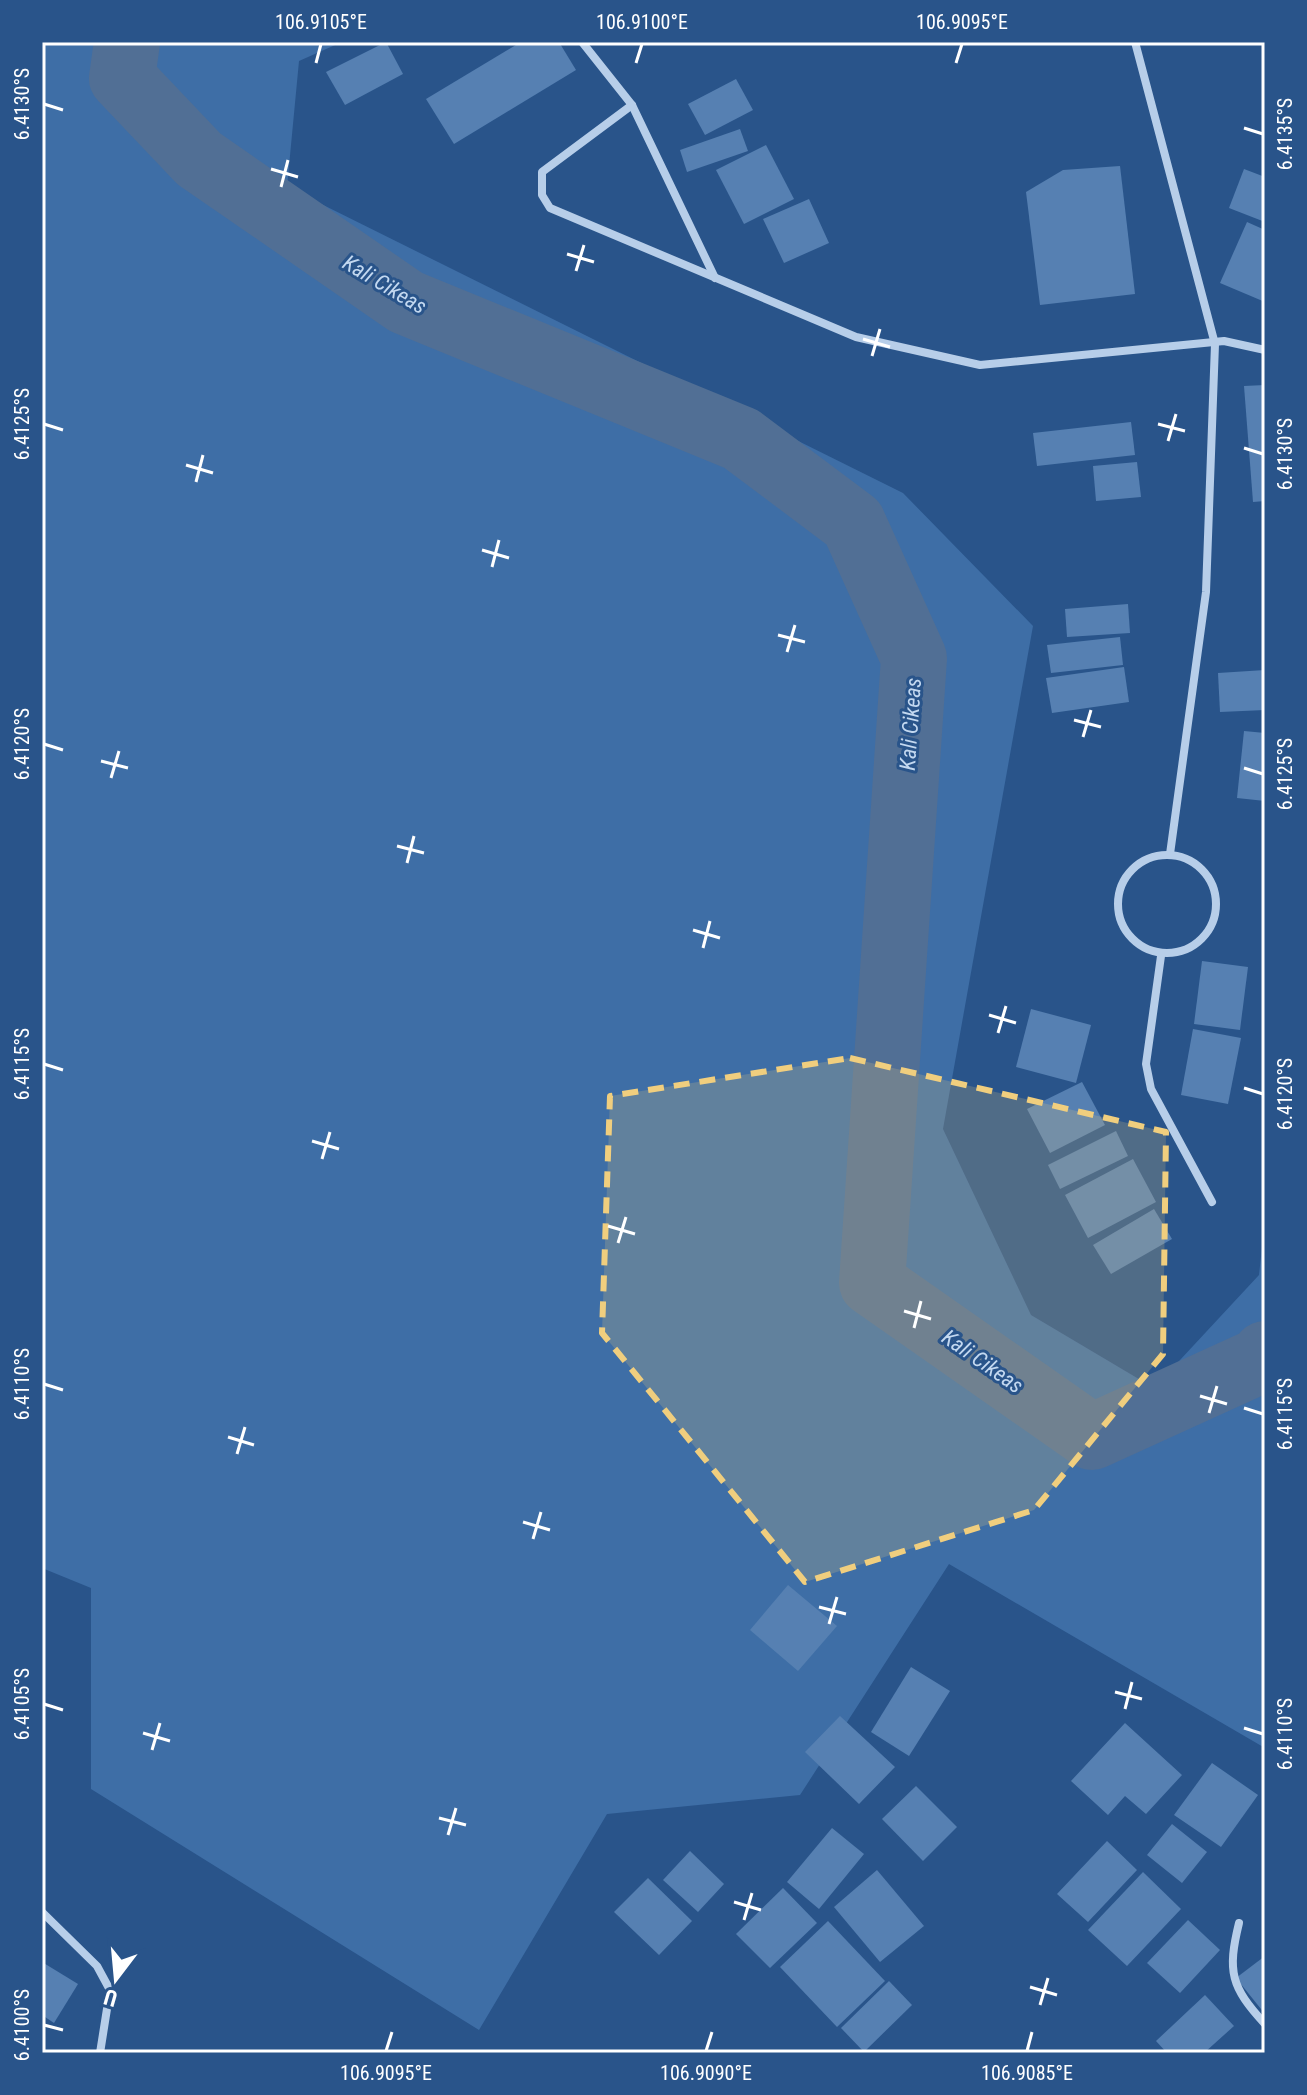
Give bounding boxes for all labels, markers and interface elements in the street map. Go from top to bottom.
text: 106.9105°E [275,10,367,34]
text: 106.9100°E [596,10,688,34]
text: 106.9095°E [916,10,1008,34]
text: 6.4130°S [10,68,34,140]
text: 6.4135°S [1273,98,1297,170]
water label: Kali Cikeas [338,250,431,319]
text: 6.4125°S [10,388,34,460]
text: 6.4130°S [1273,418,1297,490]
water label: Kali Cikeas [895,677,926,771]
text: 6.4120°S [10,708,34,780]
text: 6.4125°S [1273,738,1297,810]
text: 6.4115°S [10,1028,34,1100]
text: 6.4120°S [1273,1058,1297,1130]
water label: Kali Cikeas [937,1324,1028,1398]
text: 6.4110°S [10,1348,34,1420]
text: 6.4115°S [1273,1378,1297,1450]
text: 6.4105°S [10,1668,34,1740]
text: 6.4110°S [1273,1698,1297,1770]
north arrow [76,1939,156,2019]
text: U [101,1984,120,2011]
text: 6.4100°S [10,1989,34,2061]
text: 106.9095°E [340,2061,432,2085]
text: 106.9090°E [660,2061,752,2085]
text: 106.9085°E [981,2061,1073,2085]

